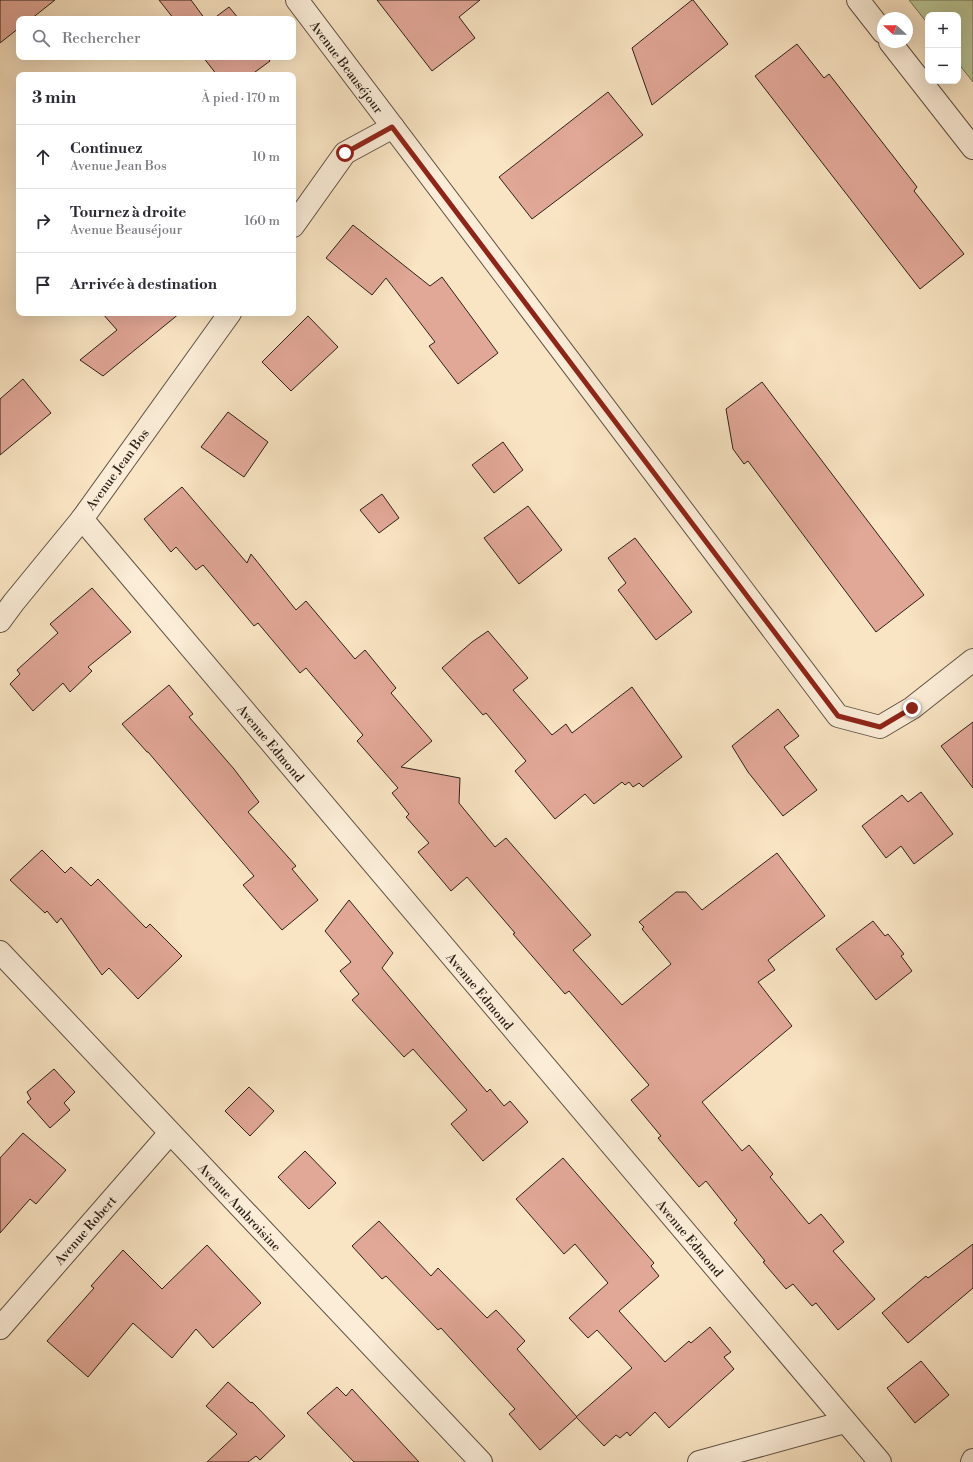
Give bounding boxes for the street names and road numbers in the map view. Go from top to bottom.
street label: Avenue Beauséjour [305,17,387,117]
street label: Avenue Jean Bos [82,425,153,514]
street label: Avenue Edmond [233,701,308,786]
street label: Avenue Edmond [442,949,517,1034]
street label: Avenue Ambroisine [194,1160,284,1255]
street label: Avenue Robert [51,1193,120,1269]
street label: Avenue Edmond [652,1196,727,1281]

